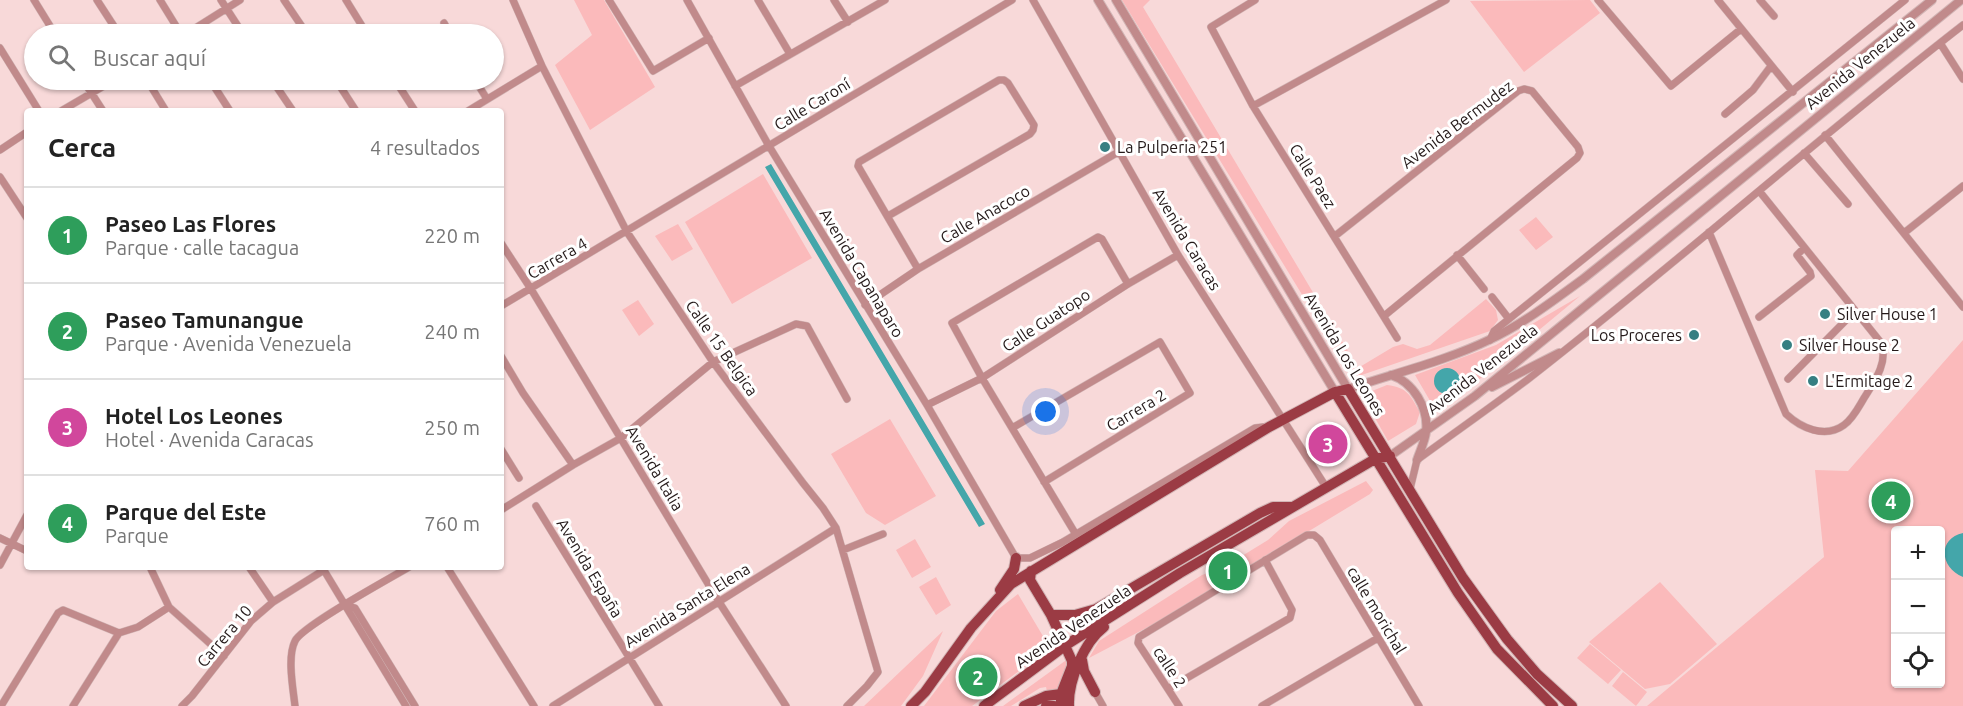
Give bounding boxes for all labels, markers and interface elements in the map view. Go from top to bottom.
street label: Avenida Venezuela [1802,13,1918,113]
search box [24,24,504,90]
icon: search [45,41,78,74]
text: Buscar aquí [93,45,206,70]
street label: Calle Caroní [771,74,854,134]
street label: Avenida Bermudez [1398,76,1516,172]
text: Cerca [48,133,116,162]
text: 4 resultados [370,136,480,159]
place label: La Pulperia 251 [1117,138,1227,156]
marker: La Pulperia 251 [1098,140,1112,154]
street label: Calle Paez [1286,140,1340,212]
street label: Calle Anacoco [937,181,1033,247]
street label: Avenida Caracas [1149,185,1225,293]
street label: Avenida Capanaparo [816,205,908,341]
text: Paseo Las Flores [105,211,276,236]
text: 1 [62,224,73,247]
text: 220 m [424,224,480,247]
street label: Carrera 4 [524,234,590,282]
text: Parque · calle tacagua [105,236,299,259]
street label: Calle Guatopo [999,285,1093,355]
street label: Avenida Los Leones [1301,289,1389,419]
street label: Calle 15 Belgica [682,297,762,399]
place label: Silver House 1 [1837,305,1938,323]
text: Paseo Tamunangue [105,307,304,332]
marker: Silver House 1 [1818,307,1832,321]
text: 2 [62,320,73,343]
text: 240 m [424,320,480,343]
street label: Avenida Venezuela [1423,320,1541,418]
place label: Los Proceres [1591,326,1682,344]
marker: Los Proceres [1687,328,1701,342]
text: Parque · Avenida Venezuela [105,332,352,355]
place label: Silver House 2 [1799,336,1900,354]
marker: Silver House 2 [1780,338,1794,352]
place label: L'Ermitage 2 [1825,372,1913,390]
marker: L'Ermitage 2 [1806,374,1820,388]
street label: Carrera 2 [1103,385,1169,435]
your location [1031,397,1060,426]
text: Hotel Los Leones [105,403,283,428]
text: 3 [62,416,73,439]
text: 250 m [424,416,480,439]
street label: Avenida Italia [623,422,687,514]
pin: 3 [1308,422,1348,466]
text: Hotel · Avenida Caracas [105,428,314,451]
pin: 4 [1872,478,1910,524]
text: Parque del Este [105,499,266,524]
text: 4 [62,512,73,535]
text: 760 m [424,512,480,535]
street label: Avenida España [553,515,627,621]
text: Parque [105,524,169,547]
map controls [1891,526,1945,688]
button: + [1891,526,1945,580]
pin: 1 [1208,548,1248,594]
street label: Avenida Santa Elena [621,559,753,651]
street label: calle morichal [1344,563,1410,657]
button: − [1891,580,1945,634]
street label: Avenida Venezuela [1012,581,1134,671]
street label: Carrera 10 [193,601,255,671]
button: locate [1891,634,1945,688]
street label: calle 2 [1150,643,1190,691]
pin: 2 [958,654,998,700]

